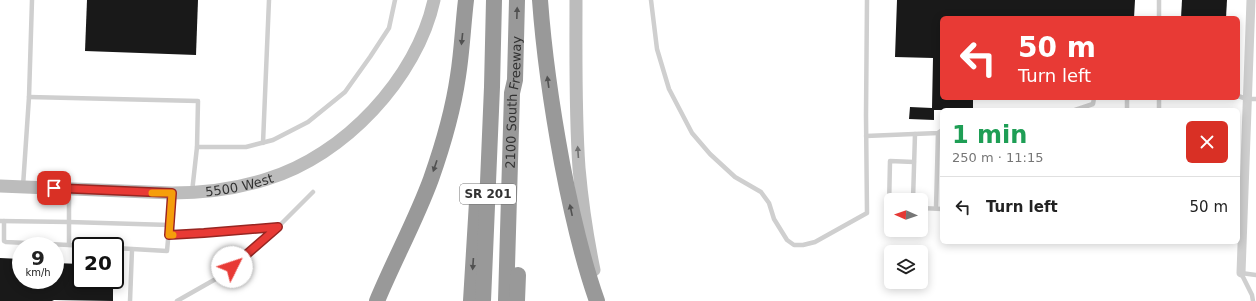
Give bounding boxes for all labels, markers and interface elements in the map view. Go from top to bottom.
one-way arrow [514,6,520,19]
text: 50 m [1018,31,1096,64]
icon: left [952,32,1004,84]
one-way arrow [458,33,465,45]
street label: 2100 South Freeway [503,35,524,169]
text: Turn left [1018,65,1091,86]
one-way arrow [545,76,551,88]
text: 1 min [952,121,1027,149]
button: close [1186,121,1228,163]
one-way arrow [575,145,581,158]
text: 250 m · 11:15 [952,150,1043,165]
one-way arrow [432,160,438,172]
pin [37,171,71,205]
street label: 5500 West [204,171,275,199]
icon: arrive [43,177,65,199]
road number: SR 201 [460,184,516,204]
north arrow [884,193,928,237]
map controls [884,193,928,289]
icon: left [952,196,974,218]
text: Turn left [986,198,1058,216]
text: 50 m [1190,198,1228,216]
one-way arrow [568,203,574,216]
speed limit sign: 20 [72,237,124,289]
button: layers [884,245,928,289]
text: 9 [31,246,45,270]
position arrow [211,246,253,288]
one-way arrow [470,258,477,270]
text: km/h [25,267,51,278]

